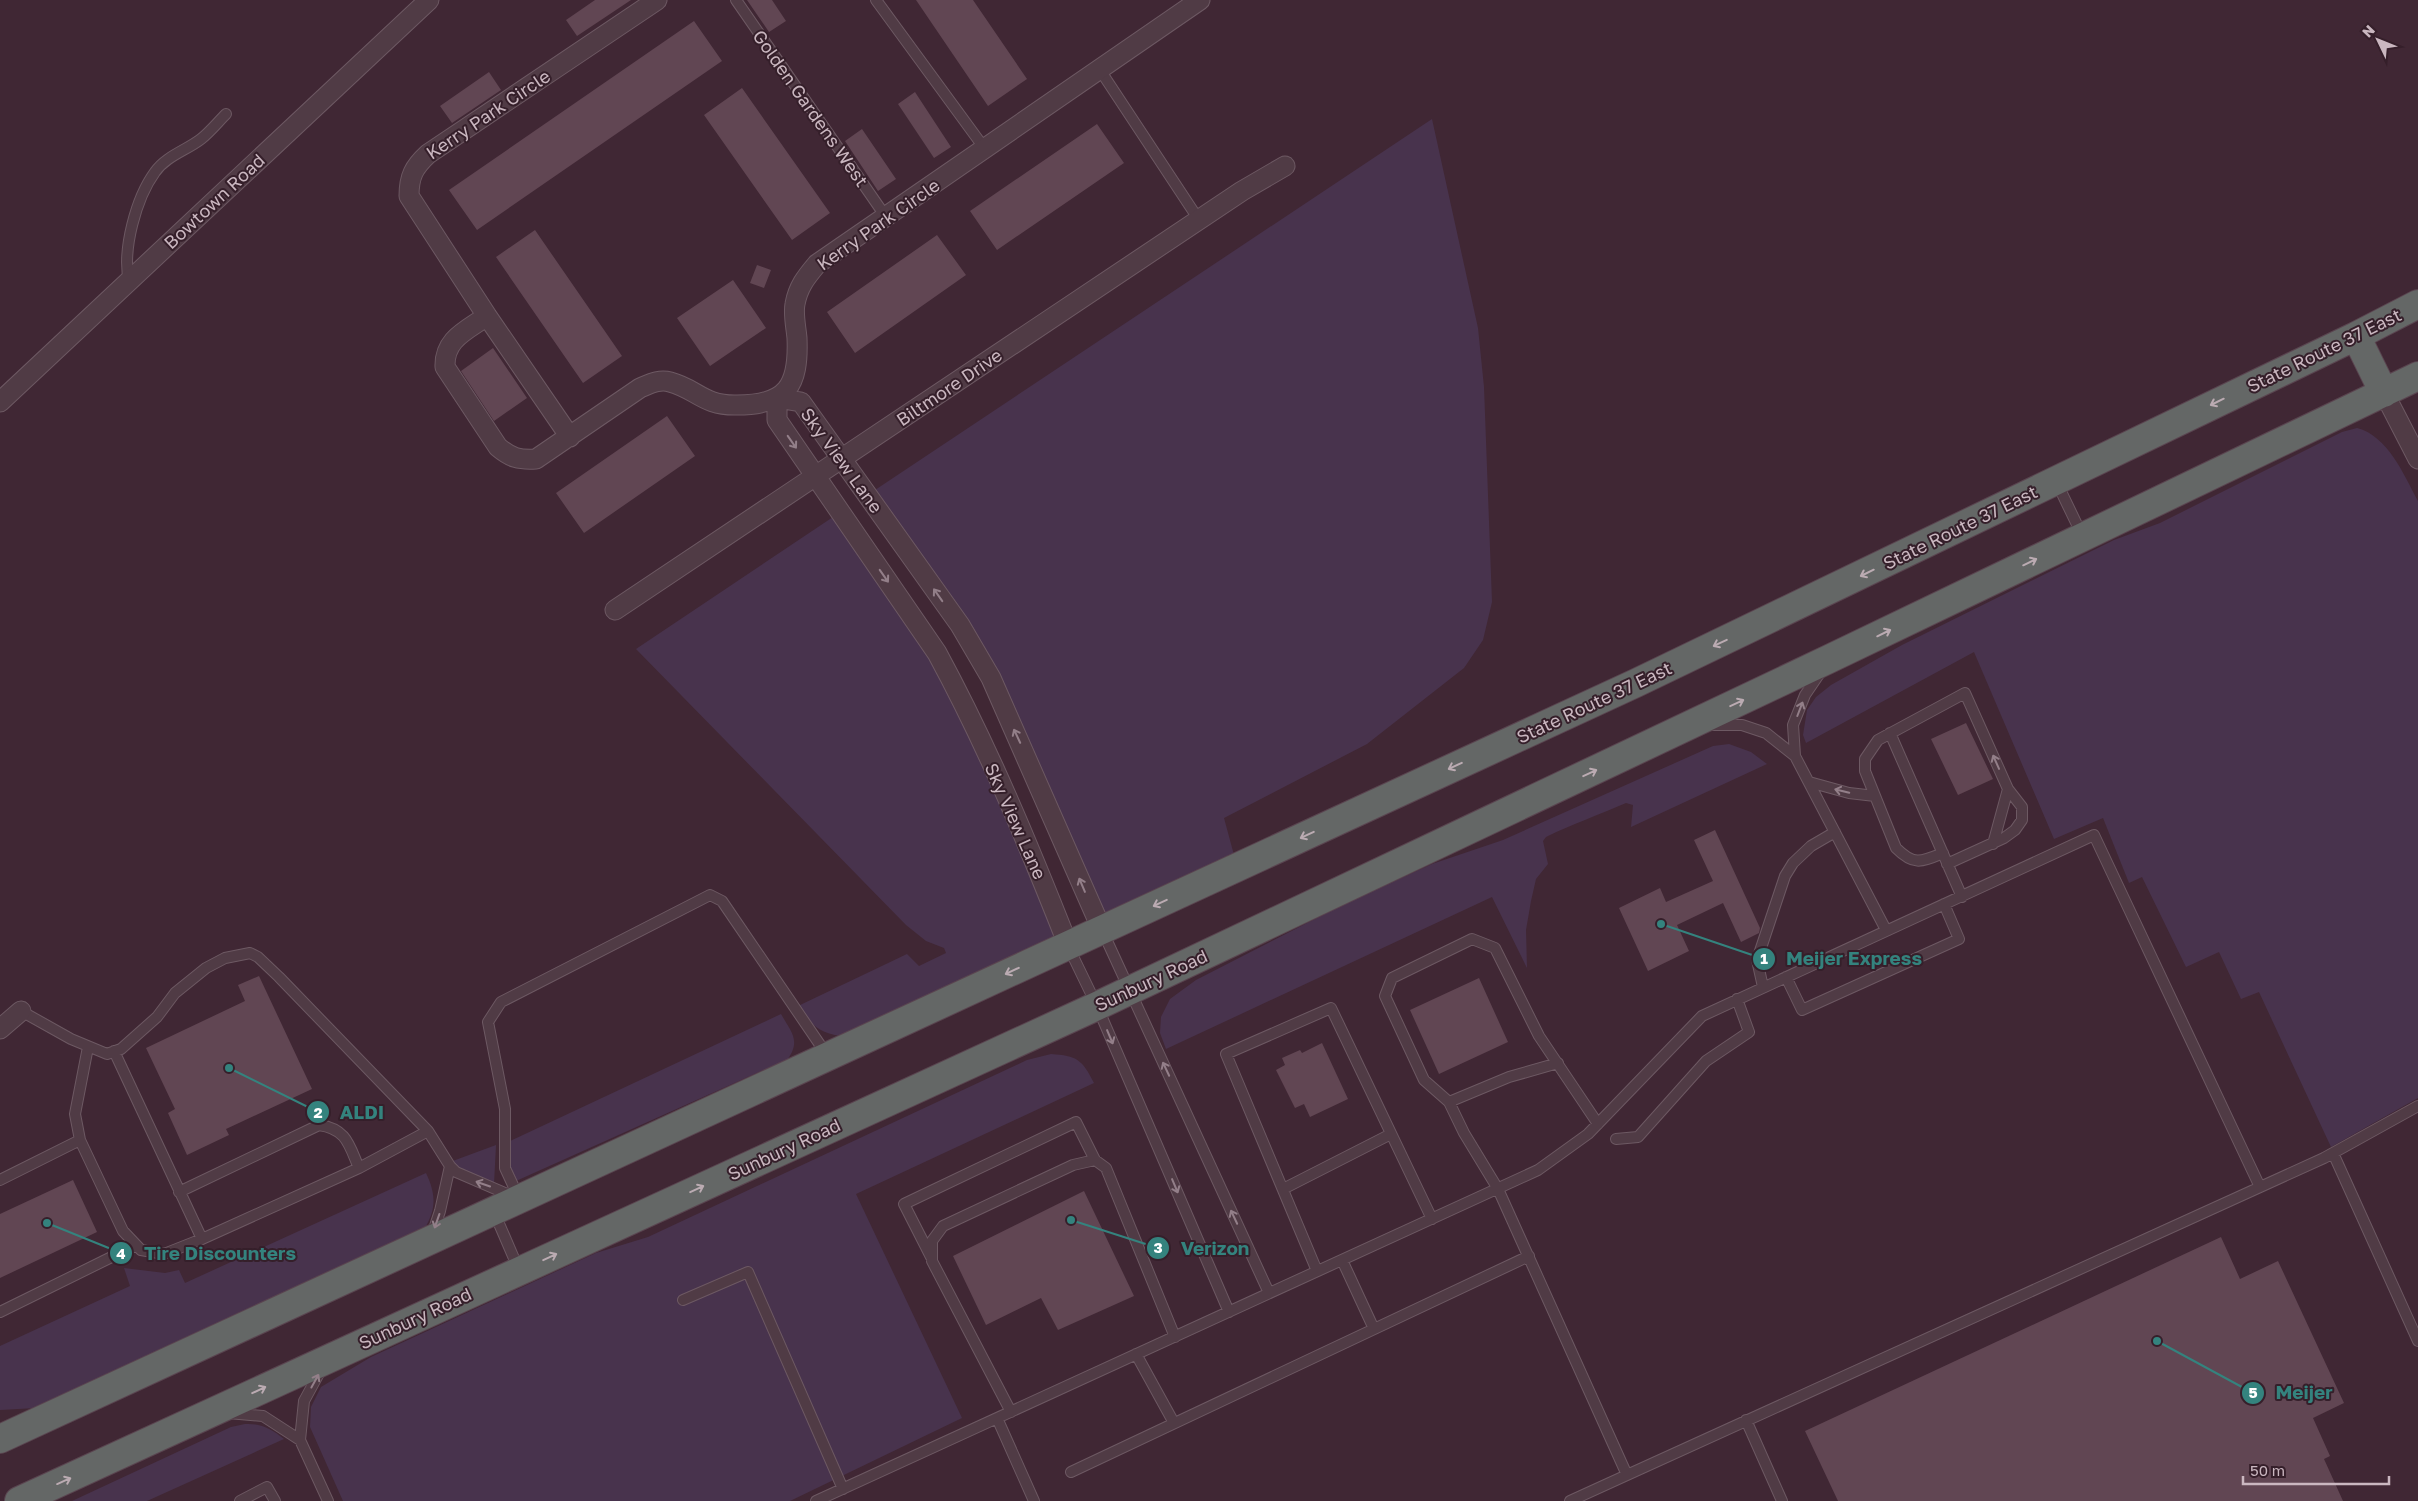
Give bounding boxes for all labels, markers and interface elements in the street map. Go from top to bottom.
north arrow [2353,15,2403,65]
text: N [2358,21,2378,40]
street label: Golden Gardens West [749,25,873,191]
street label: Kerry Park Circle [422,64,554,164]
street label: Bowtown Road [159,149,269,253]
street label: Kerry Park Circle [812,173,944,275]
street label: State Route 37 East [2243,303,2405,397]
street label: Biltmore Drive [892,344,1006,430]
one-way arrow [2210,398,2225,407]
street label: Sky View Lane [796,403,888,517]
one-way arrow [787,435,797,449]
street label: State Route 37 East [1879,480,2041,574]
one-way arrow [2022,557,2037,566]
one-way arrow [879,569,889,583]
one-way arrow [1860,569,1875,578]
one-way arrow [933,588,943,602]
one-way arrow [1876,628,1891,638]
one-way arrow [1713,638,1728,648]
street label: State Route 37 East [1513,656,1675,748]
one-way arrow [1729,698,1744,707]
one-way arrow [1796,701,1805,717]
one-way arrow [1012,729,1022,744]
one-way arrow [1991,755,2001,770]
street label: Sky View Lane [981,760,1051,882]
one-way arrow [1448,762,1463,772]
one-way arrow [1582,768,1597,777]
one-way arrow [1834,786,1850,795]
one-way arrow [1300,830,1315,840]
one-way arrow [1077,878,1087,893]
one-way arrow [1153,898,1168,908]
callout: Meijer Express [1751,942,1932,976]
street label: Sunbury Road [1091,944,1211,1016]
text: Meijer Express [1786,946,1922,969]
text: 1 [1760,949,1768,967]
one-way arrow [1005,967,1020,976]
one-way arrow [1106,1029,1116,1044]
one-way arrow [1161,1062,1170,1077]
callout: ALDI [305,1095,395,1129]
text: ALDI [340,1100,384,1123]
text: 2 [313,1103,323,1121]
street label: Sunbury Road [724,1113,844,1185]
one-way arrow [1170,1178,1180,1193]
one-way arrow [476,1179,492,1189]
one-way arrow [689,1184,704,1193]
one-way arrow [1229,1210,1238,1225]
one-way arrow [432,1212,441,1228]
callout: Verizon [1146,1231,1259,1265]
callout: Tire Discounters [109,1236,306,1270]
text: Verizon [1181,1236,1249,1259]
text: 3 [1153,1238,1163,1256]
text: Tire Discounters [144,1241,296,1264]
text: 4 [116,1244,126,1262]
one-way arrow [542,1252,557,1261]
street label: Sunbury Road [355,1282,475,1354]
one-way arrow [310,1374,320,1389]
callout: Meijer [2240,1376,2342,1410]
text: Meijer [2275,1380,2333,1403]
text: 5 [2248,1383,2258,1401]
one-way arrow [251,1385,266,1395]
scale bar [2243,1454,2389,1486]
text: 50 m [2250,1461,2285,1479]
one-way arrow [56,1475,71,1485]

